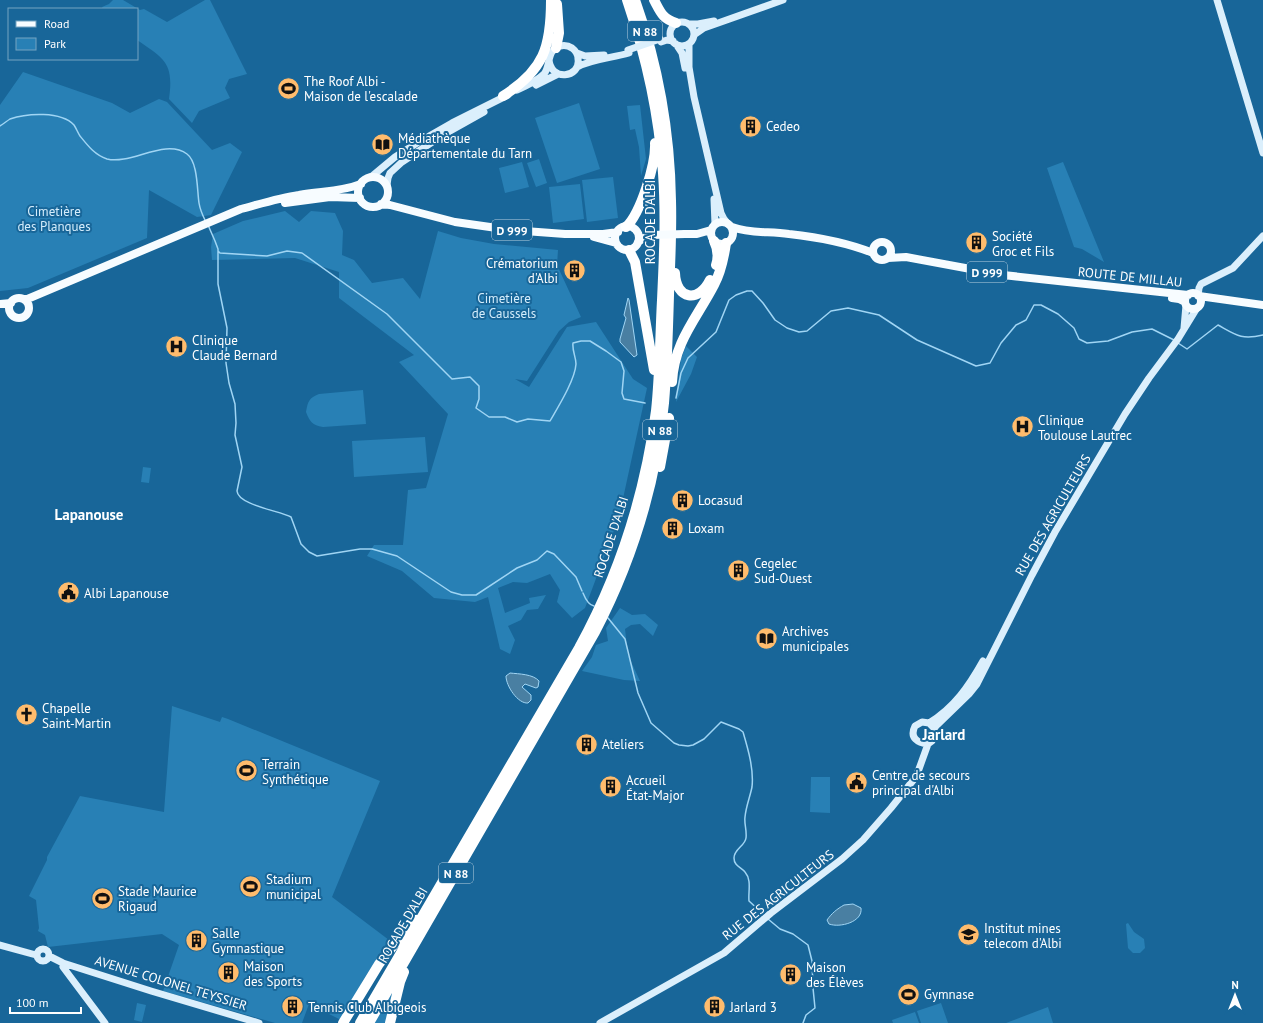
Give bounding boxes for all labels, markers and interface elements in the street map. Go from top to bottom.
legend [8,8,138,60]
text: Road [44,16,69,31]
road number: N 88 [628,21,662,41]
text: Park [44,36,66,51]
place label: The Roof Albi - Maison de l'escalade [304,73,418,105]
sports icon: The Roof Albi - Maison de l'escalade [275,75,301,101]
building icon: Cedeo [738,113,764,139]
place label: Cedeo [766,118,800,135]
place label: Médiathèque Départementale du Tarn [398,130,532,162]
library icon: Médiathèque Départementale du Tarn [369,132,395,158]
street label: ROCADE D'ALBI [642,180,659,264]
park label: Cimetière des Planques [17,203,91,235]
road number: D 999 [492,220,532,240]
place label: Société Groc et Fils [992,228,1054,260]
building icon: Société Groc et Fils [963,230,989,256]
place label: Crématorium d'Albi [486,255,558,287]
building icon: Crématorium d'Albi [561,257,587,283]
road number: D 999 [967,262,1007,282]
street label: ROUTE DE MILLAU [1077,263,1183,291]
park label: Cimetière de Caussels [472,290,536,322]
place label: Clinique Claude Bernard [192,332,277,364]
hospital icon: Clinique Claude Bernard [164,334,190,360]
place label: Clinique Toulouse Lautrec [1038,412,1132,444]
hospital icon: Clinique Toulouse Lautrec [1009,414,1035,440]
road number: N 88 [643,420,677,440]
street label: RUE DES AGRICULTEURS [1011,451,1095,579]
building icon: Locasud [669,487,695,513]
place label: Locasud [698,492,743,509]
street label: ROCADE D'ALBI [590,494,632,580]
district label: Lapanouse [55,505,124,524]
building icon: Loxam [660,515,686,541]
place label: Loxam [688,520,724,537]
place label: Cegelec Sud-Ouest [754,555,813,587]
building icon: Cegelec Sud-Ouest [725,557,751,583]
public building icon: Albi Lapanouse [55,580,81,606]
place label: Albi Lapanouse [84,585,169,602]
place label: Archives municipales [782,623,849,655]
library icon: Archives municipales [754,625,780,651]
place label: Chapelle Saint-Martin [42,700,111,732]
church icon: Chapelle Saint-Martin [13,702,39,728]
district label: Jarlard [922,725,965,744]
building icon: Ateliers [574,731,600,757]
place label: Ateliers [602,736,644,753]
place label: Terrain Synthétique [262,756,329,788]
sports icon: Terrain Synthétique [234,758,260,784]
place label: Centre de secours principal d'Albi [872,767,970,799]
public building icon: Centre de secours principal d'Albi [844,769,870,795]
place label: Accueil État-Major [626,772,685,804]
building icon: Accueil État-Major [598,774,624,800]
street label: RUE DES AGRICULTEURS [719,846,837,944]
road number: N 88 [439,863,473,883]
place label: Stadium municipal [266,871,321,903]
sports icon: Stadium municipal [238,873,264,899]
place label: Stade Maurice Rigaud [118,883,197,915]
street label: ROCADE D'ALBI [374,884,432,966]
sports icon: Stade Maurice Rigaud [89,885,115,911]
place label: Institut mines telecom d'Albi [984,920,1062,952]
school or university icon: Institut mines telecom d'Albi [955,922,981,948]
place label: Salle Gymnastique [212,925,284,957]
building icon: Salle Gymnastique [183,927,209,953]
street label: AVENUE COLONEL TEYSSIER [93,952,249,1014]
place label: Maison des Sports [244,958,302,990]
place label: Maison des Élèves [806,959,864,991]
building icon: Maison des Sports [216,960,242,986]
building icon: Maison des Élèves [777,961,803,987]
north arrow [1215,975,1255,1015]
text: N [1231,978,1239,992]
sports icon: Gymnase [896,981,922,1007]
place label: Gymnase [924,986,974,1003]
scale bar [10,989,81,1015]
building icon: Tennis Club Albigeois [280,994,306,1020]
building icon: Jarlard 3 [701,994,727,1020]
text: 100 m [16,995,49,1010]
place label: Tennis Club Albigeois [308,999,426,1016]
place label: Jarlard 3 [729,999,777,1016]

